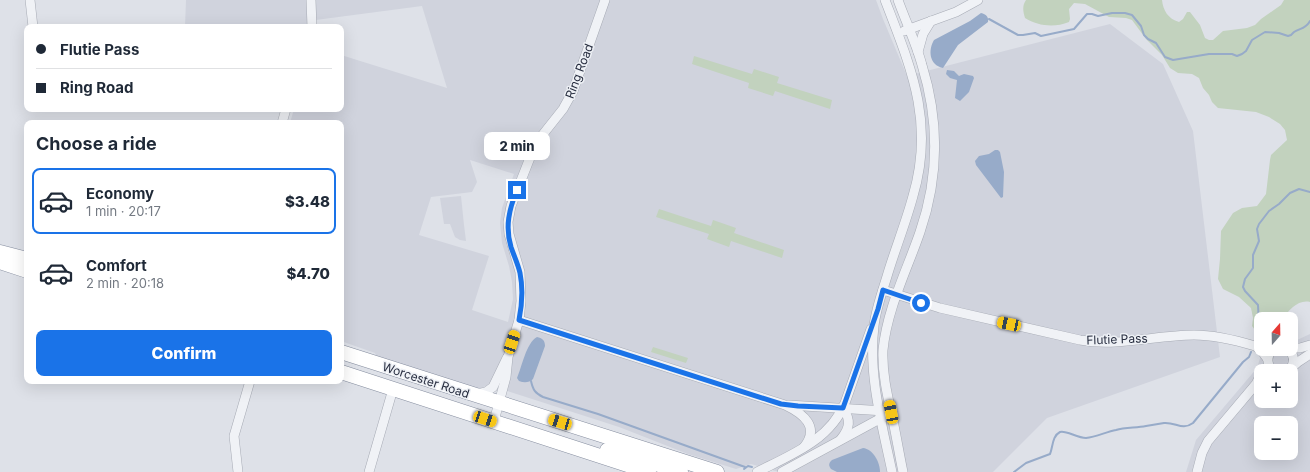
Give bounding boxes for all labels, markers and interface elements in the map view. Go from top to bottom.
text: Flutie Pass [60,40,139,59]
street label: Ring Road [562,42,596,100]
text: Ring Road [60,78,133,97]
callout: 2 min [484,132,550,160]
text: Choose a ride [36,133,157,154]
text: 2 min [499,138,535,154]
route end [508,181,526,199]
icon: car [38,183,74,219]
text: Economy [86,184,154,203]
text: $3.48 [285,192,330,211]
text: 1 min · 20:17 [86,203,161,219]
icon: car [38,255,74,291]
text: Comfort [86,256,147,275]
text: $4.70 [286,264,330,283]
text: 2 min · 20:18 [86,275,164,291]
route start [912,294,930,312]
north arrow [1254,312,1298,356]
map controls [1254,312,1298,460]
car [996,316,1022,332]
car [503,329,521,355]
button: Confirm [36,330,332,376]
street label: Flutie Pass [1086,330,1148,348]
street label: Worcester Road [381,359,471,401]
button: + [1254,364,1298,408]
car [883,399,899,425]
car [472,410,498,428]
car [547,413,573,431]
button: − [1254,416,1298,460]

